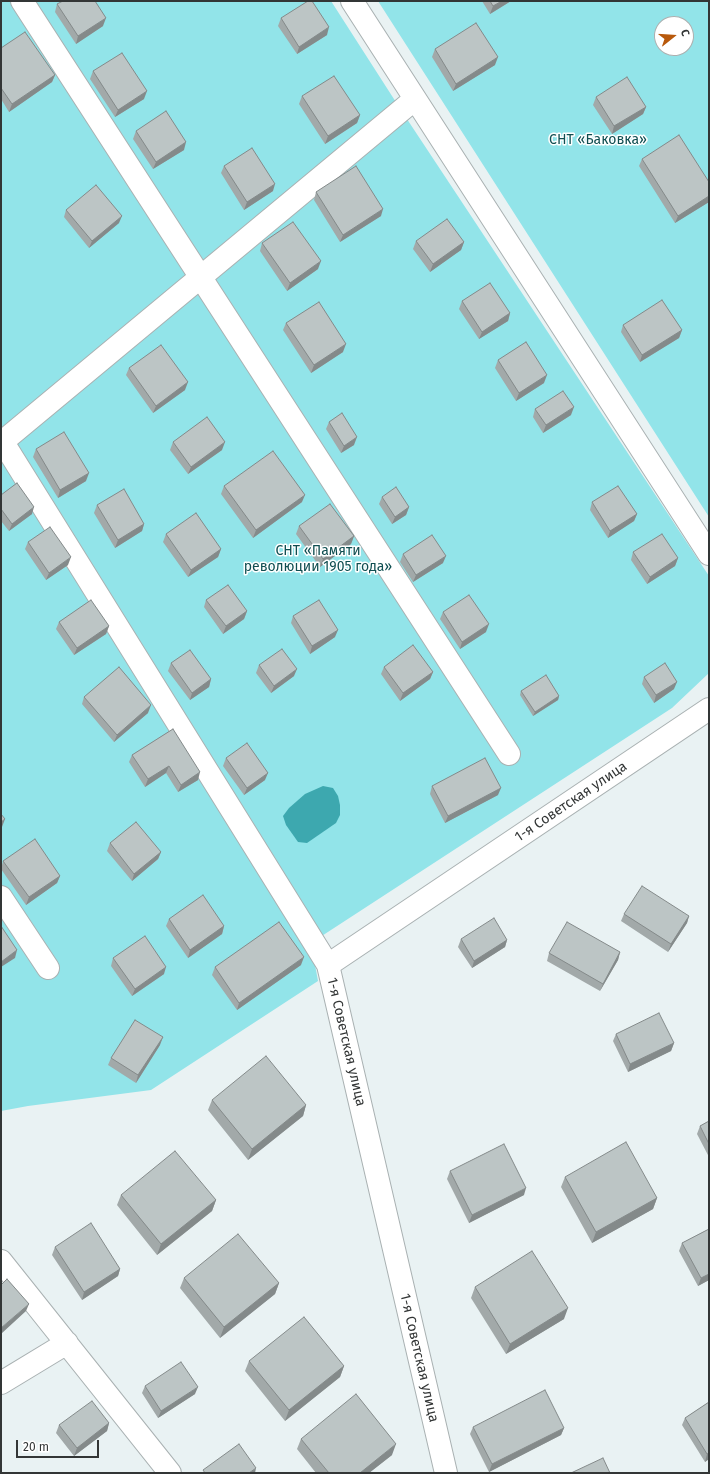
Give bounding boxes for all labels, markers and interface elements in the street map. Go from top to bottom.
north arrow [654,16,694,56]
text: С [678,28,692,38]
park label: СНТ «Баковка» [549,132,647,148]
park label: СНТ «Памяти революции 1905 года» [244,543,392,576]
street label: 1-я Советская улица [512,758,630,846]
street label: 1-я Советская улица [323,976,369,1108]
street label: 1-я Советская улица [396,1292,442,1424]
scale bar [18,1432,101,1458]
text: 20 m [23,1440,49,1454]

